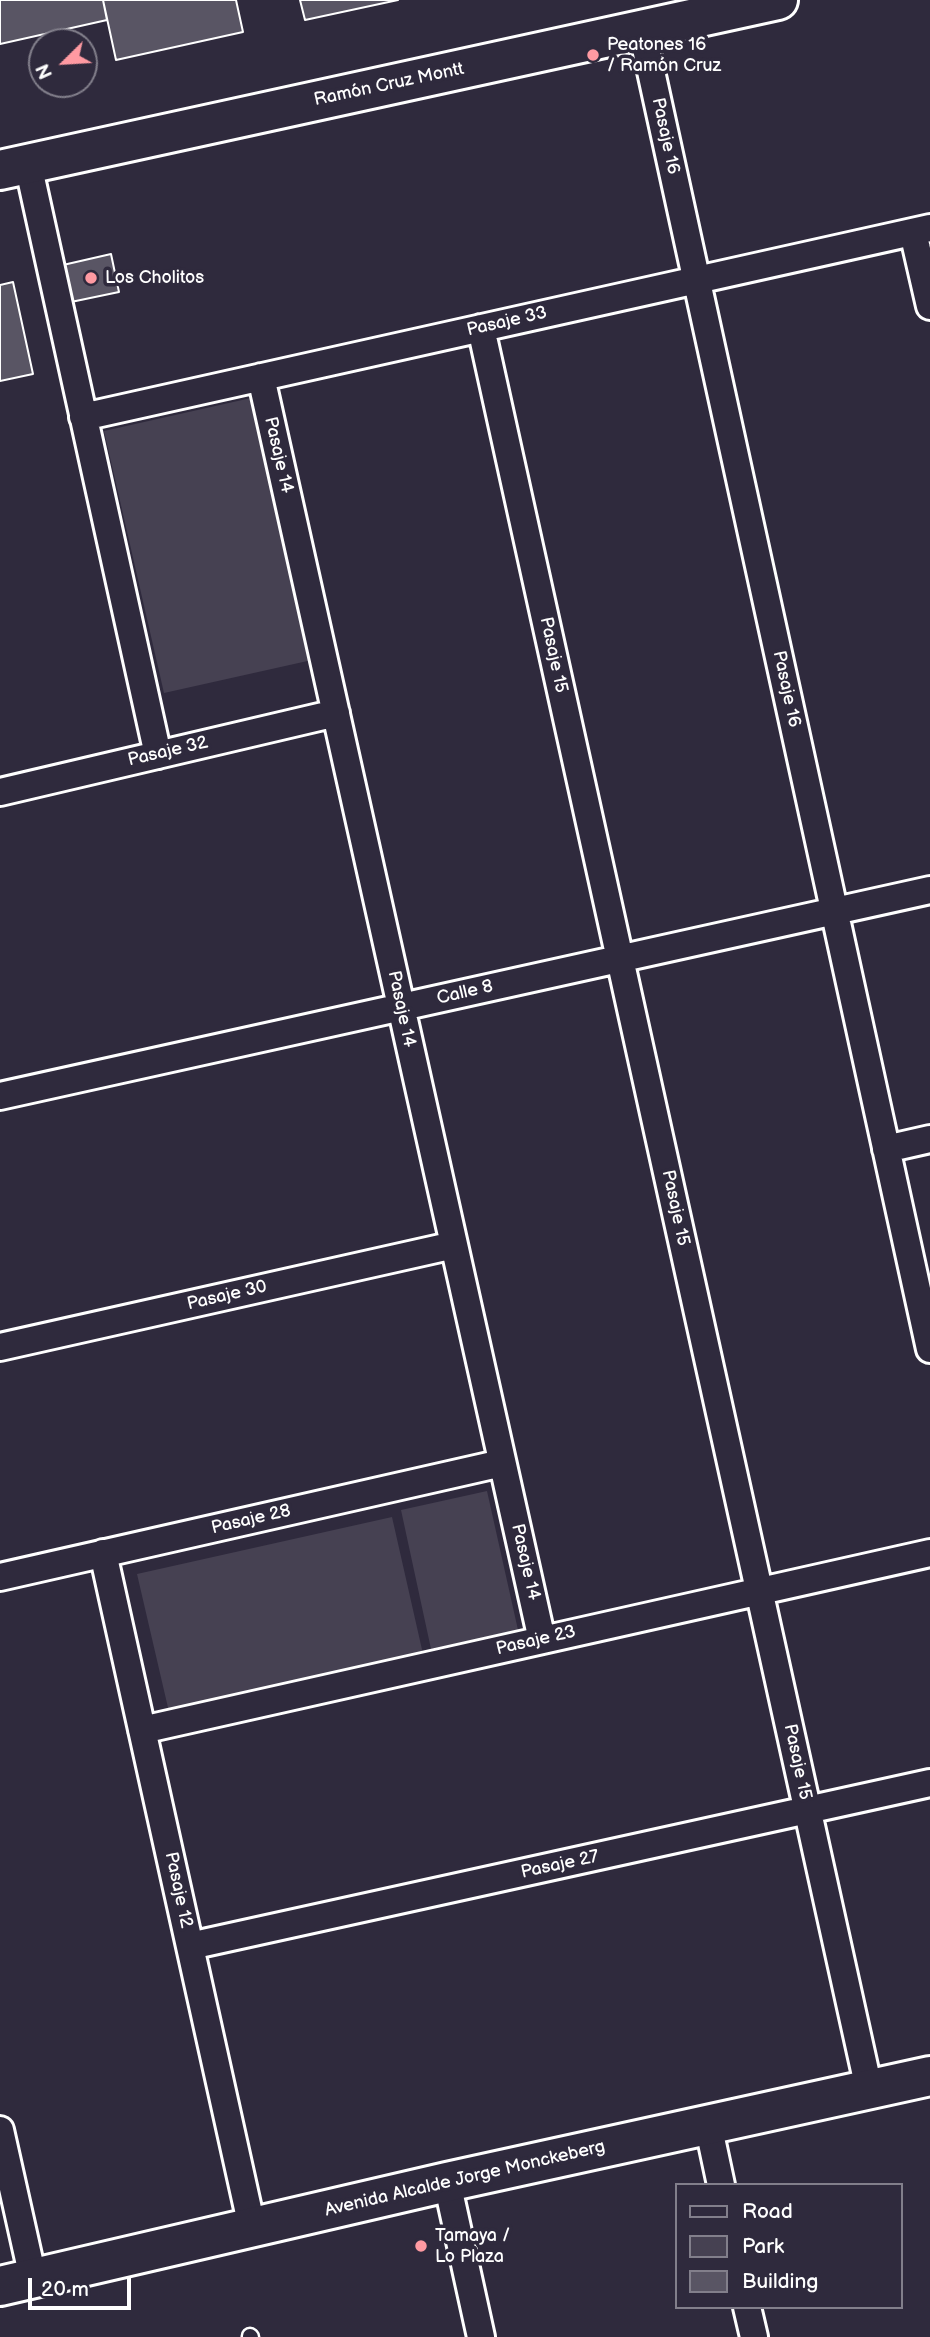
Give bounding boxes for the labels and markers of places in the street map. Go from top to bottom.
place label: Peatones 16 / Ramón Cruz [607,34,721,76]
marker: Peatones 16 / Ramón Cruz [585,47,601,63]
place label: Los Cholitos [105,267,204,289]
marker: Los Cholitos [83,270,99,286]
place label: Tamaya / Lo Plaza [435,2225,510,2268]
marker: Tamaya / Lo Plaza [413,2238,429,2254]

